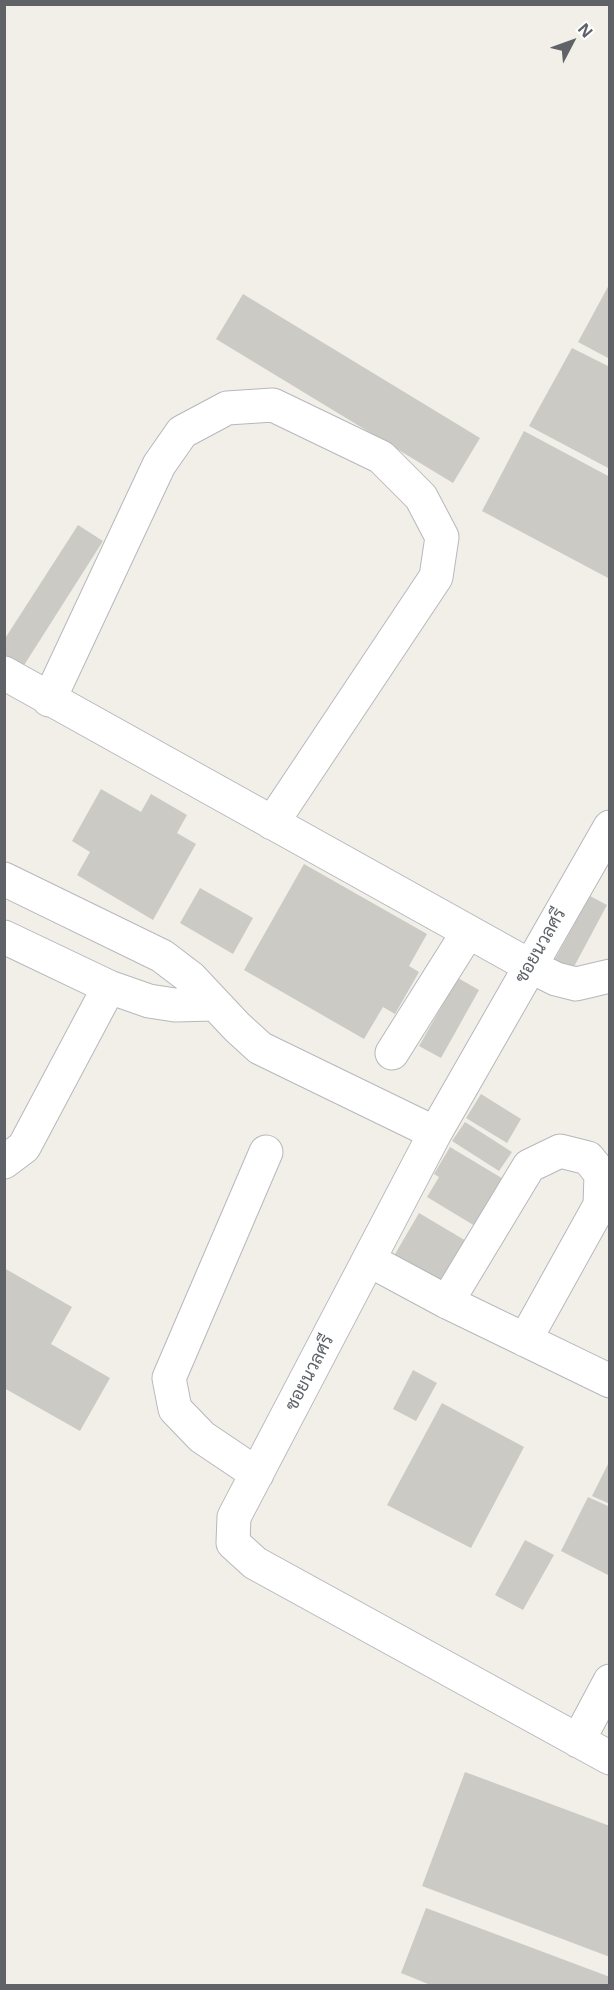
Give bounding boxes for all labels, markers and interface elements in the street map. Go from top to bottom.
north arrow [542,12,602,72]
text: N [573,18,598,42]
street label: ซอยนวลศรี [511,905,571,987]
street label: ซอยนวลศรี [281,1331,339,1415]

